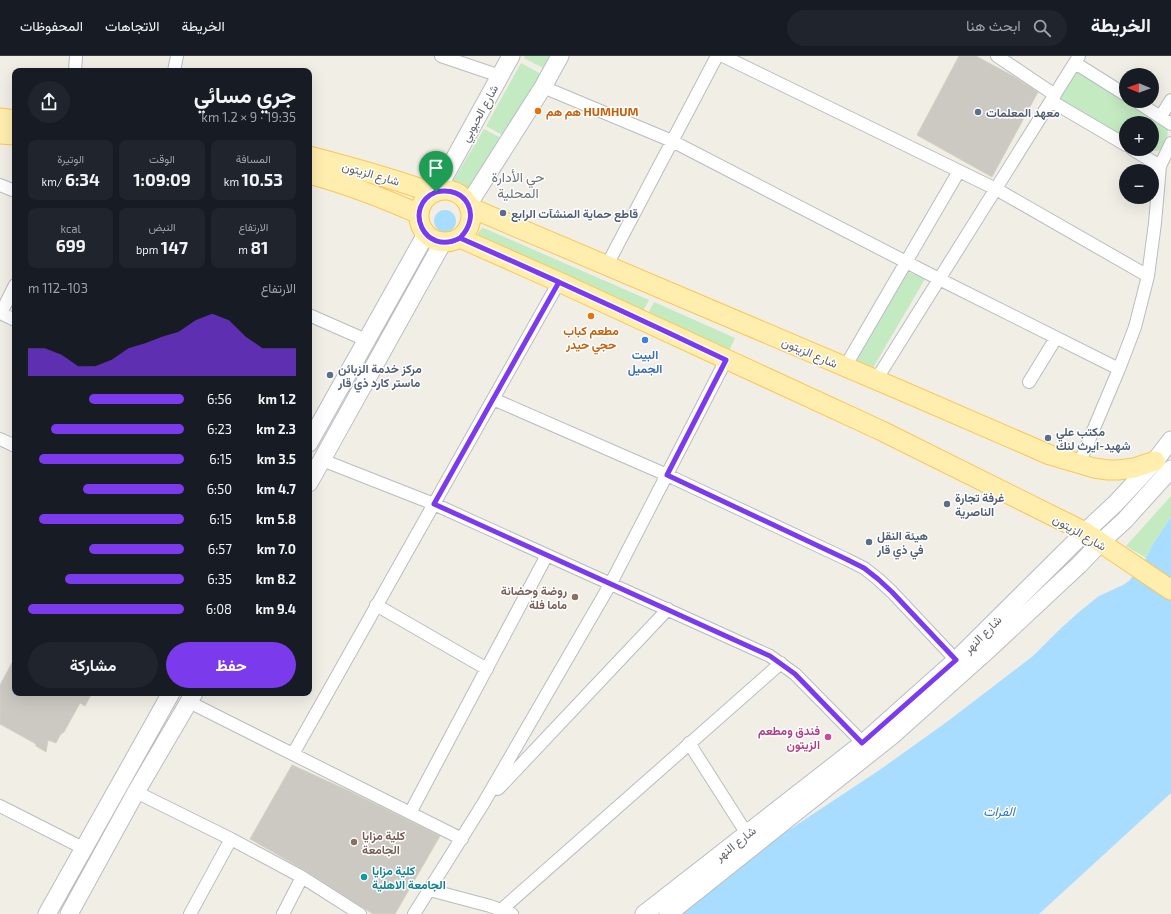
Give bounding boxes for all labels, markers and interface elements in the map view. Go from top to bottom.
search box [787,10,1067,46]
text: الخريطة [1091,13,1151,36]
text: ابحث هنا [966,16,1021,34]
text: المحفوظات [20,17,83,34]
text: الاتجاهات [105,17,159,34]
text: الخريطة [181,17,225,34]
icon: search [1031,17,1053,39]
north arrow [1119,68,1159,108]
map controls [1119,68,1159,204]
button: share [28,81,70,123]
text: جري مسائي [194,81,296,107]
street label: شارع الحبوبي [458,82,504,146]
place label: هم هم HUMHUM [546,104,639,120]
place label: معهد المعلمات [986,105,1060,121]
marker: هم هم HUMHUM [533,106,543,116]
marker: معهد المعلمات [973,107,983,117]
text: 19:35 · 9 × 1.2 km [201,109,296,125]
button: + [1119,116,1159,156]
pin [419,151,453,192]
text: الوتيرة [57,152,84,165]
text: الوقت [149,152,175,165]
text: المسافة [236,152,271,165]
icon: arrive [425,157,447,179]
street label: شارع الزيتون [340,158,401,191]
button: − [1119,164,1159,204]
district label: حي الأدارة المحلية [492,168,544,201]
text: 6:34 [65,169,100,189]
text: 1:09:09 [133,169,191,189]
text: 10.53 [242,169,283,189]
text: /km [42,175,65,188]
text: km [224,175,242,188]
place label: قاطع حماية المنشآت الرابع [511,206,638,222]
marker: قاطع حماية المنشآت الرابع [498,208,508,218]
text: النبض [148,220,176,233]
text: الارتفاع [238,220,268,233]
text: kcal [61,222,81,235]
text: 699 [56,235,86,255]
text: 147 [161,237,188,257]
text: 81 [250,237,268,257]
text: bpm [136,243,161,256]
text: m [238,243,250,256]
text: 103–112 m [28,280,88,296]
text: الارتفاع [261,280,296,296]
marker: مطعم كباب حجي حيدر [586,311,596,321]
place label: مطعم كباب حجي حيدر [563,323,619,355]
street label: شارع الزيتون [779,334,840,373]
marker: البيت الجميل [640,335,650,345]
place label: البيت الجميل [628,347,662,376]
place label: مركز خدمة الزبائن ماستر كارد ذي قار [337,361,422,393]
marker: مركز خدمة الزبائن ماستر كارد ذي قار [325,370,335,380]
text: 6:56 [207,391,232,407]
text: 1.2 km [258,391,296,407]
text: 6:23 [207,421,232,437]
text: 2.3 km [256,421,296,437]
place label: مكتب علي شهيد-ايرث لنك [1056,424,1131,454]
marker: مكتب علي شهيد-ايرث لنك [1043,433,1053,443]
text: 6:15 [209,451,232,467]
text: 3.5 km [257,451,296,467]
text: 6:50 [207,481,232,497]
text: 4.7 km [257,481,296,497]
place label: غرفة تجارة الناصرية [955,490,1004,520]
marker: غرفة تجارة الناصرية [942,499,952,509]
text: 6:15 [209,511,232,527]
text: 5.8 km [256,511,296,527]
street label: شارع الزيتون [1049,511,1109,555]
place label: هيئة النقل في ذي قار [876,528,928,560]
marker: هيئة النقل في ذي قار [864,537,874,547]
text: 6:57 [208,541,232,557]
text: 7.0 km [257,541,296,557]
text: 6:35 [207,571,232,587]
text: 8.2 km [256,571,296,587]
place label: روضة وحضانة ماما فلة [501,583,567,611]
marker: روضة وحضانة ماما فلة [570,592,580,602]
text: 6:08 [206,601,232,617]
text: 9.4 km [255,601,296,617]
street label: شارع النهر [959,612,1006,659]
button: مشاركة [28,642,158,688]
button: حفظ [166,642,296,688]
place label: فندق ومطعم الزيتون [758,723,820,753]
marker: فندق ومطعم الزيتون [823,732,833,742]
water label: الفرات [983,803,1017,820]
street label: شارع النهر [711,823,760,866]
place label: كلية مزايا الجامعة [362,828,406,857]
marker: كلية مزايا الجامعة [349,837,359,847]
place label: كلية مزايا الجامعة الاهلية [372,863,446,892]
marker: كلية مزايا الجامعة الاهلية [359,872,369,882]

